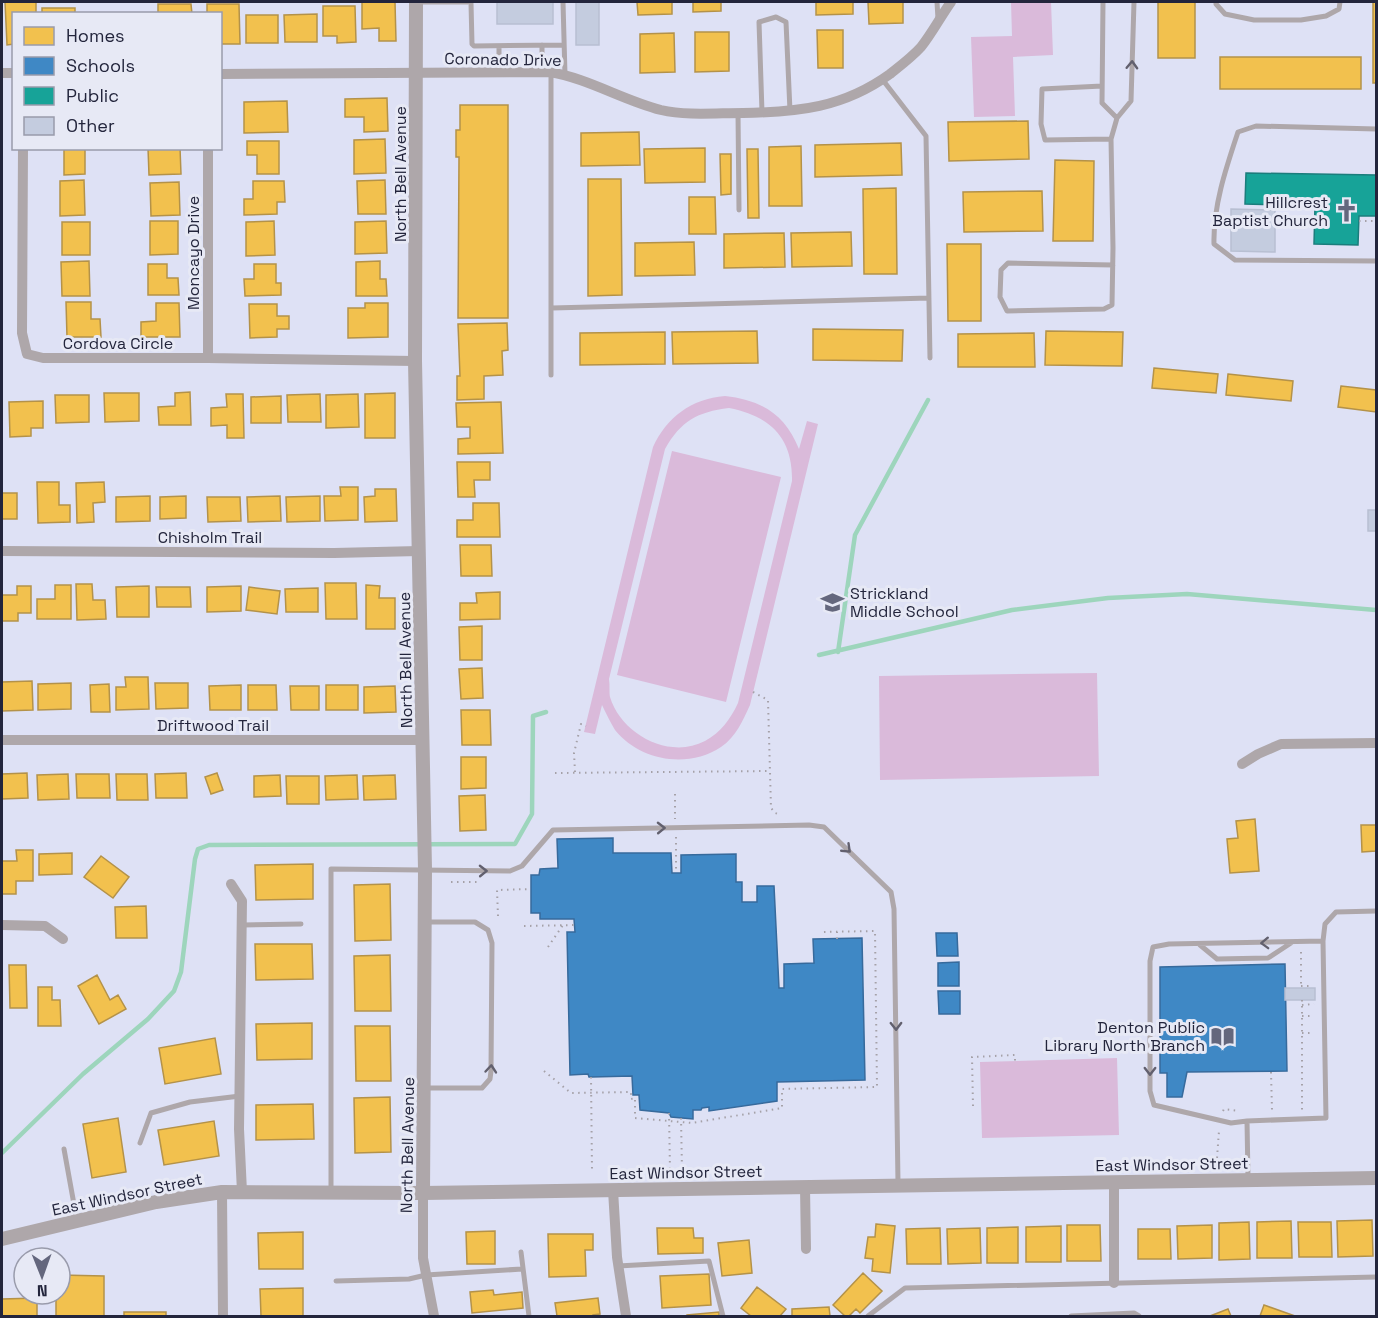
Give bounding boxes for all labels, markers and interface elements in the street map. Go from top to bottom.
legend [12,12,222,150]
text: Homes [66,24,125,47]
street label: Coronado Drive [444,48,562,71]
text: Schools [66,54,135,77]
one-way arrow [1126,60,1138,69]
text: Public [66,84,119,107]
street label: North Bell Avenue [390,106,411,242]
text: Other [66,114,115,137]
place label: Hillcrest Baptist Church [1212,192,1328,231]
street label: Moncayo Drive [183,196,204,310]
church icon: Hillcrest Baptist Church [1333,198,1359,224]
street label: Cordova Circle [63,333,173,354]
street label: Chisholm Trail [158,527,262,548]
place label: Strickland Middle School [850,583,959,622]
school or university icon: Strickland Middle School [819,589,845,615]
street label: North Bell Avenue [394,592,417,728]
street label: Driftwood Trail [157,715,269,736]
one-way arrow [657,822,666,834]
one-way arrow [839,842,850,853]
one-way arrow [479,865,488,877]
one-way arrow [1260,937,1269,949]
place label: Denton Public Library North Branch [1045,1017,1205,1056]
one-way arrow [890,1021,902,1030]
library icon: Denton Public Library North Branch [1210,1023,1236,1049]
one-way arrow [484,1064,497,1073]
one-way arrow [1144,1067,1156,1076]
street label: North Bell Avenue [396,1077,419,1213]
street label: East Windsor Street [1095,1153,1249,1176]
street label: East Windsor Street [609,1161,763,1184]
street label: East Windsor Street [50,1168,204,1221]
north arrow [12,1246,72,1306]
text: N [37,1280,48,1301]

